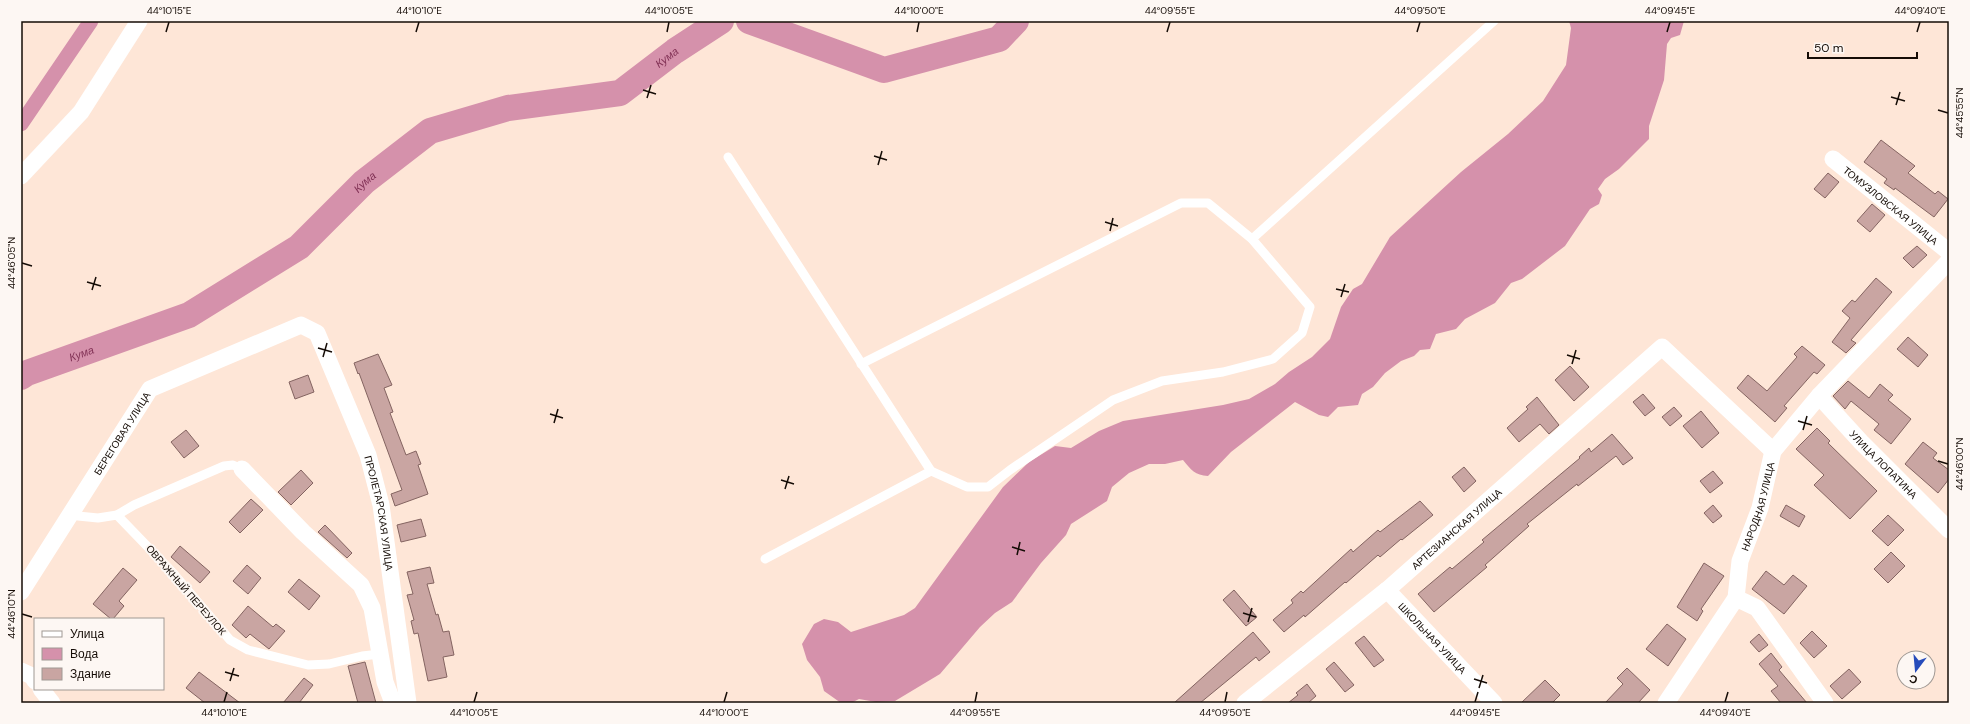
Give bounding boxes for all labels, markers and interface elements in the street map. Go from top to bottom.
text: 44°10'15"E [147,4,192,17]
text: 44°10'10"E [396,4,442,17]
text: 44°10'05"E [645,4,694,17]
text: 44°10'00"E [894,4,944,17]
text: 44°09'55"E [1145,4,1196,17]
text: 44°09'50"E [1394,4,1446,17]
text: 44°09'45"E [1645,4,1696,17]
text: 44°09'40"E [1894,4,1946,17]
scale bar [1808,34,1917,60]
text: 50 m [1814,40,1843,56]
water label: Кума [652,44,681,71]
text: 44°45'55"N [1953,88,1966,138]
street label: ТОМУЗЛОВСКАЯ УЛИЦА [1841,163,1941,247]
water label: Кума [350,168,379,196]
text: 44°46'05"N [5,237,18,289]
water label: Кума [67,343,96,364]
street label: БЕРЕГОВАЯ УЛИЦА [91,389,153,477]
street label: УЛИЦА ЛОПАТИНА [1847,427,1920,501]
text: 44°46'00"N [1953,437,1966,491]
street label: ПРОЛЕТАРСКАЯ УЛИЦА [362,454,396,572]
street label: НАРОДНАЯ УЛИЦА [1738,460,1777,553]
street label: АРТЕЗИАНСКАЯ УЛИЦА [1409,485,1504,572]
street label: ОВРАЖНЫЙ ПЕРЕУЛОК [143,542,229,638]
text: 44°46'10"N [5,589,18,639]
street label: ШКОЛЬНАЯ УЛИЦА [1396,600,1469,677]
legend [34,618,164,690]
text: Улица [70,626,104,642]
text: Вода [70,646,98,662]
north arrow [1896,650,1936,690]
text: Здание [70,666,111,682]
text: С [1907,672,1919,687]
text: 44°10'10"E [201,706,247,719]
text: 44°10'05"E [450,706,499,719]
text: 44°10'00"E [699,706,749,719]
text: 44°09'55"E [950,706,1001,719]
text: 44°09'50"E [1199,706,1251,719]
text: 44°09'45"E [1450,706,1501,719]
text: 44°09'40"E [1699,706,1751,719]

